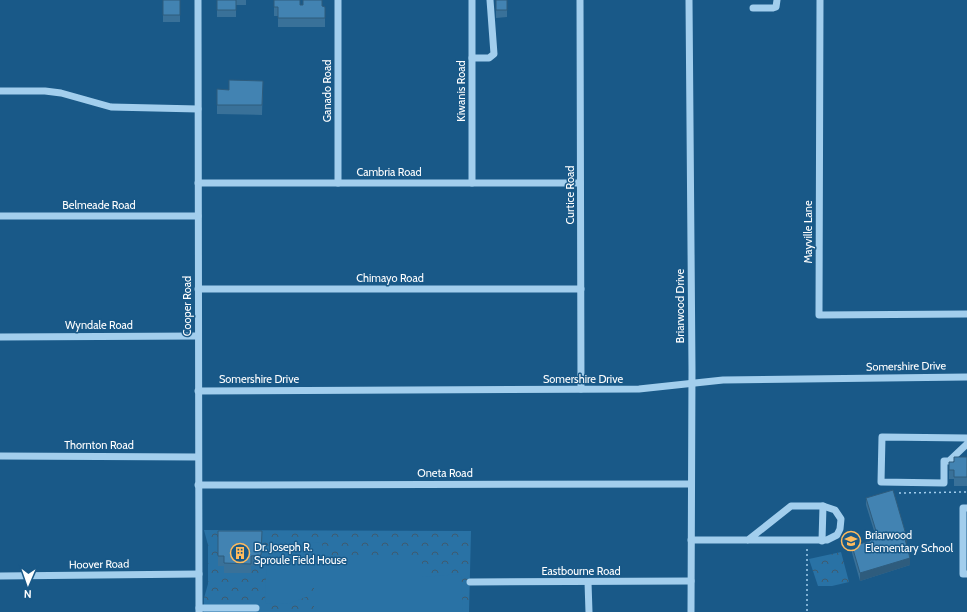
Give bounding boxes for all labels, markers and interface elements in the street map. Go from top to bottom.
street label: Ganado Road [320,60,334,122]
street label: Kiwanis Road [454,60,468,122]
street label: Cambria Road [356,165,422,179]
street label: Curtice Road [563,166,577,224]
street label: Belmeade Road [62,198,136,212]
street label: Mayville Lane [801,200,815,264]
street label: Briarwood Drive [673,268,687,343]
street label: Chimayo Road [356,271,424,285]
street label: Cooper Road [180,276,194,336]
street label: Wyndale Road [65,318,133,332]
street label: Somershire Drive [866,358,947,374]
street label: Somershire Drive [219,372,299,386]
street label: Somershire Drive [543,372,623,386]
street label: Thornton Road [64,438,134,452]
street label: Oneta Road [417,466,473,480]
place label: Briarwood Elementary School [865,528,954,555]
school or university icon: Briarwood Elementary School [840,530,862,552]
place label: Dr. Joseph R. Sproule Field House [254,540,347,567]
building icon: Dr. Joseph R. Sproule Field House [229,542,251,564]
street label: Hoover Road [69,556,129,572]
north arrow [8,564,48,604]
street label: Eastbourne Road [541,564,621,578]
text: N [24,587,32,601]

